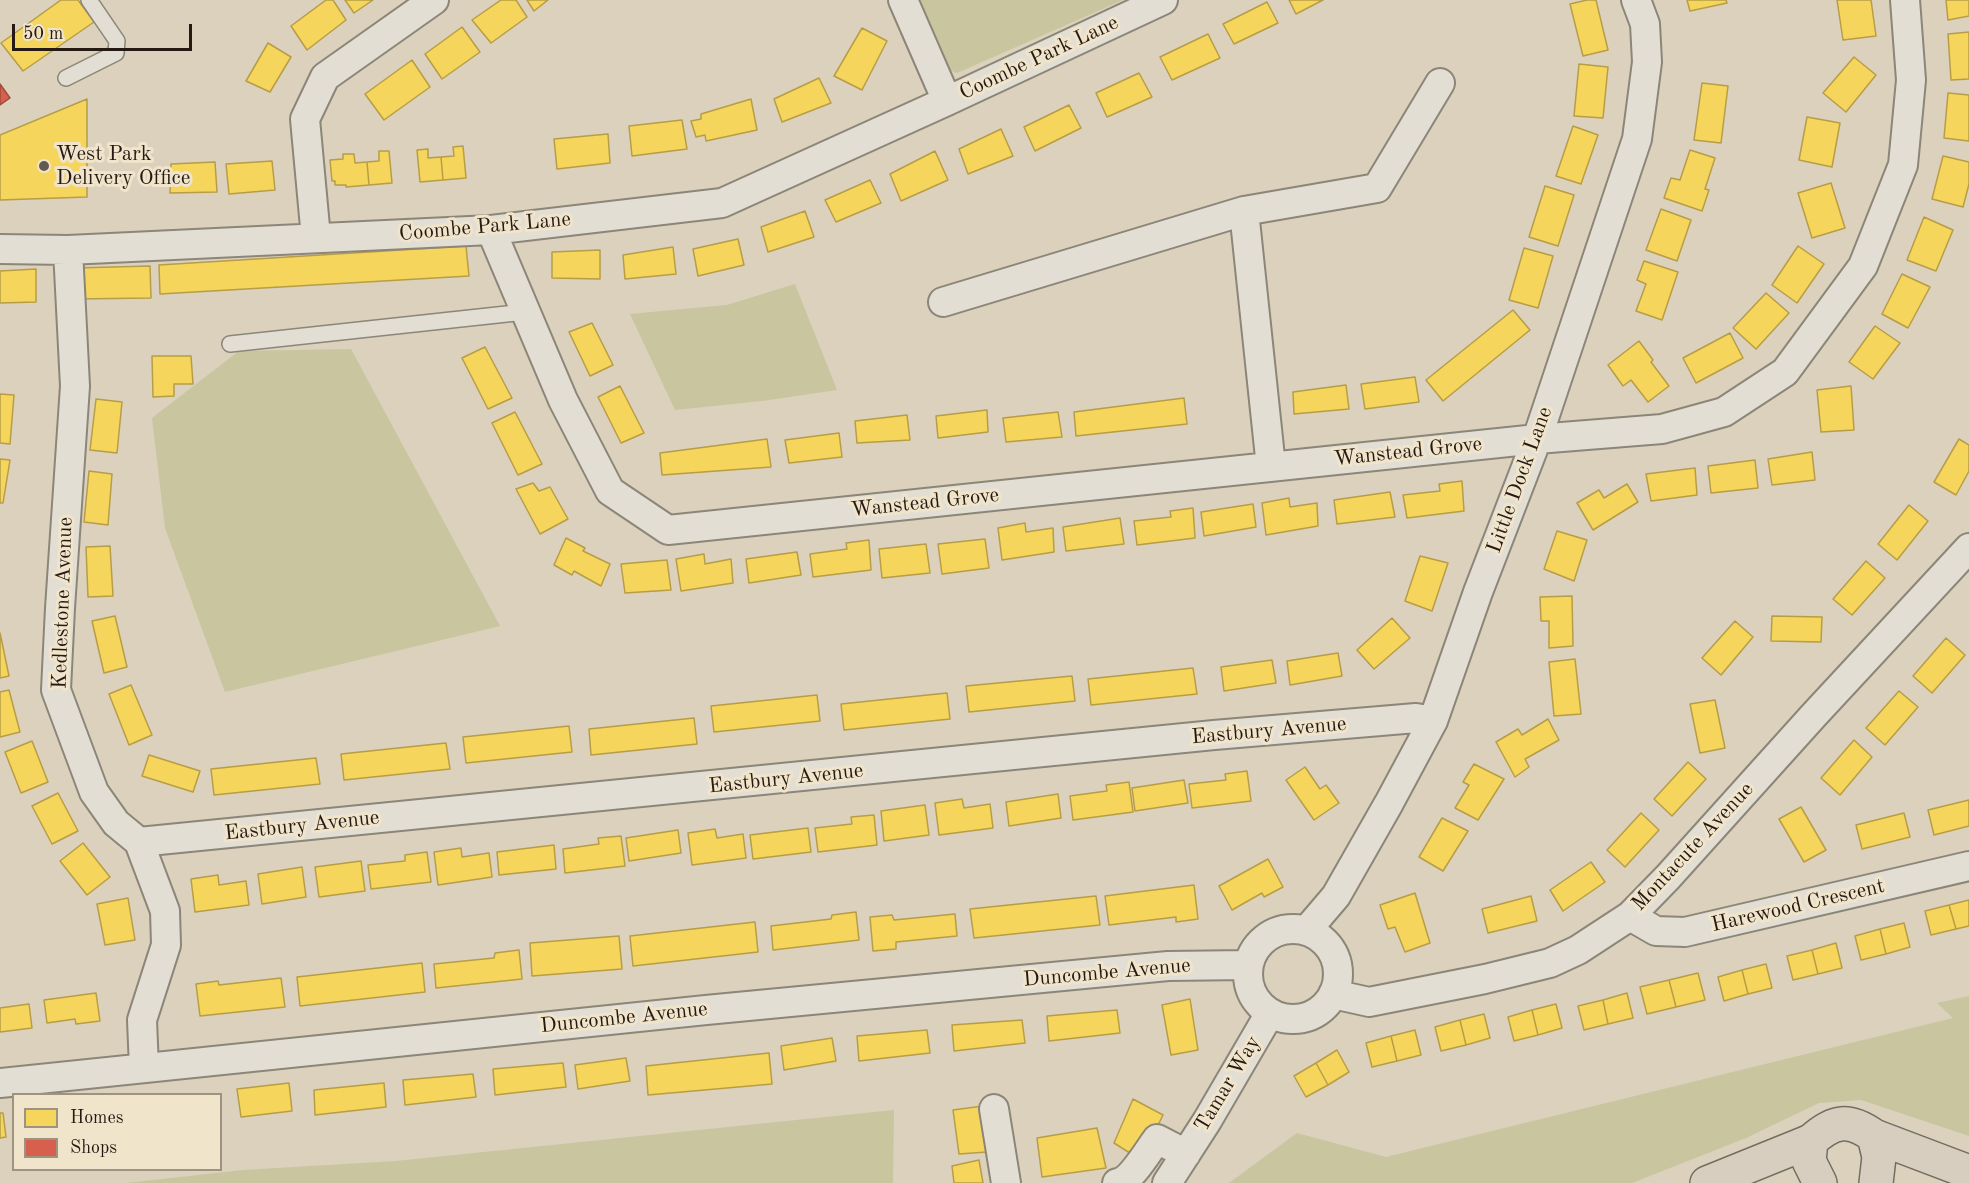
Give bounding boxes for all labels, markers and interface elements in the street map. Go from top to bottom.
street label: Coombe Park Lane [956,10,1122,106]
scale bar [15,12,195,50]
text: 50 m [23,25,63,43]
place label: West Park Delivery Office [56,141,190,191]
marker: West Park Delivery Office [37,159,51,173]
street label: Coombe Park Lane [398,207,572,247]
street label: Little Dock Lane [1482,403,1558,557]
street label: Wanstead Grove [1333,432,1483,472]
street label: Wanstead Grove [850,483,1000,523]
street label: Kedlestone Avenue [47,516,79,690]
street label: Eastbury Avenue [1190,712,1348,750]
street label: Eastbury Avenue [707,758,865,800]
street label: Montacute Avenue [1627,777,1759,917]
street label: Eastbury Avenue [223,805,381,847]
street label: Harewood Crescent [1709,874,1887,938]
street label: Duncombe Avenue [1022,953,1192,993]
street label: Duncombe Avenue [539,997,709,1039]
street label: Tamar Way [1189,1031,1267,1137]
legend [12,1093,222,1171]
text: Homes [70,1109,124,1127]
text: Shops [70,1139,117,1157]

